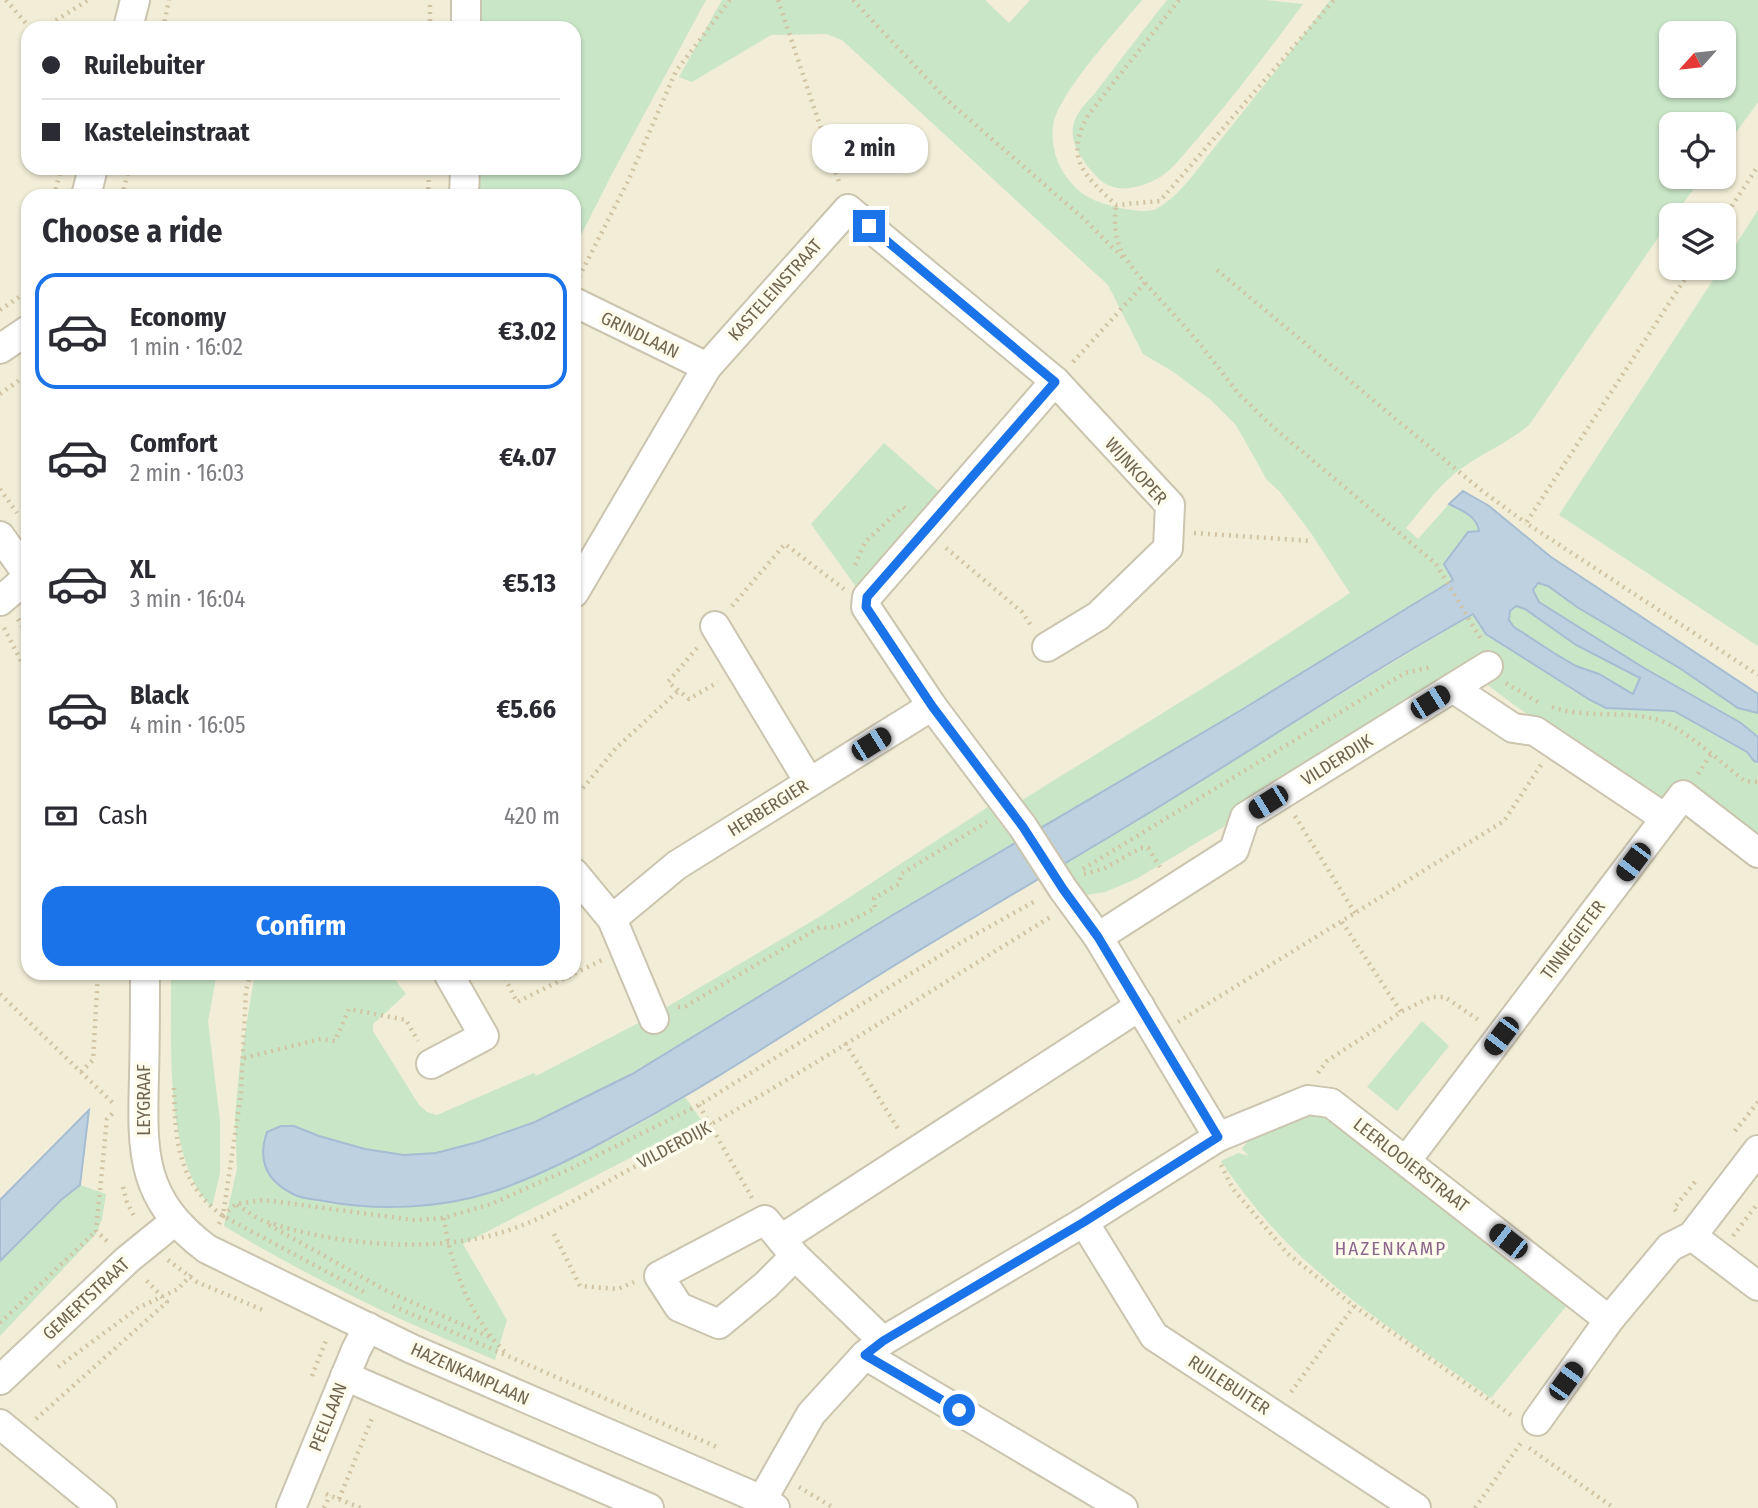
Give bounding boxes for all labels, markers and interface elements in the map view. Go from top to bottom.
north arrow [1659,21,1736,98]
map controls [1659,21,1736,280]
text: Ruilebuiter [84,50,205,81]
button: locate [1659,112,1736,189]
text: Kasteleinstraat [84,117,250,148]
callout: 2 min [811,124,927,174]
text: 2 min [845,134,896,162]
button: layers [1659,203,1736,280]
route end [853,210,885,242]
text: Choose a ride [42,212,223,250]
street label: KASTELEINSTRAAT [724,234,827,345]
icon: car [46,300,109,363]
text: Economy [130,302,226,333]
street label: GRINDLAAN [597,307,683,363]
text: €3.02 [498,316,556,347]
text: 1 min · 16:02 [130,333,243,361]
icon: car [46,426,109,489]
text: Comfort [130,428,218,459]
street label: WIJNKOPER [1100,433,1172,509]
text: €4.07 [499,442,556,473]
text: 2 min · 16:03 [130,459,244,487]
icon: car [46,552,109,615]
text: XL [130,554,156,585]
text: €5.13 [503,568,556,599]
text: 3 min · 16:04 [130,585,245,613]
icon: car [46,678,109,741]
text: Black [130,680,189,711]
car [1407,682,1454,722]
text: €5.66 [496,694,556,725]
text: 4 min · 16:05 [130,711,246,739]
car [848,724,895,764]
street label: VILDERDIJK [1297,729,1377,791]
street label: HERBERGIER [724,775,812,841]
car [1245,782,1292,822]
icon: cash [42,797,80,835]
text: Cash [98,800,148,831]
text: 420 m [504,802,560,830]
car [1612,839,1655,885]
button: Confirm [42,886,560,966]
street label: TINNEGIETER [1536,896,1610,984]
car [1480,1013,1523,1059]
street label: LEYGRAAF [133,1064,155,1136]
street label: LEERLOOIERSTRAAT [1349,1113,1474,1217]
street label: VILDERDIJK [633,1116,715,1174]
car [1485,1220,1532,1262]
district label: HAZENKAMP [1335,1237,1447,1260]
street label: GEMERTSTRAAT [38,1253,134,1345]
street label: HAZENKAMPLAAN [407,1338,533,1410]
street label: RUILEBUITER [1184,1350,1274,1420]
car [1546,1358,1587,1404]
street label: PEELLAAN [304,1379,352,1455]
route start [943,1394,975,1426]

